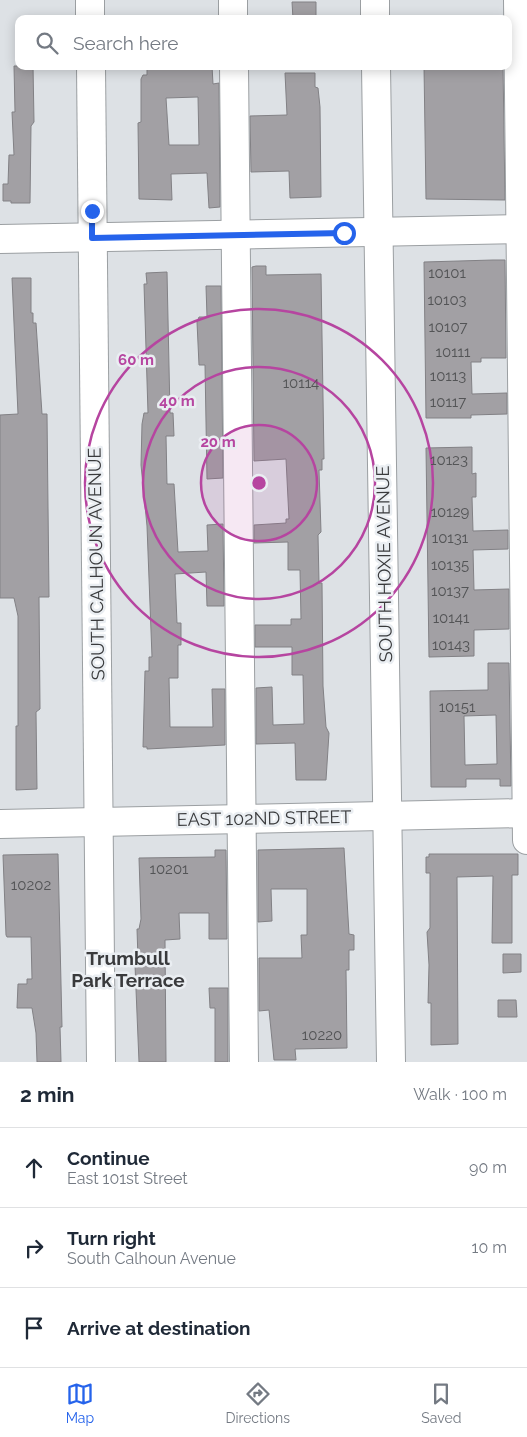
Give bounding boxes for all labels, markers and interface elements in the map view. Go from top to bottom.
search box [15,15,512,70]
icon: search [33,29,61,57]
text: Search here [73,32,179,54]
route end [81,200,104,223]
route start [333,222,356,245]
house number: 10101 [428,264,466,282]
house number: 10103 [427,291,467,309]
house number: 10107 [428,318,468,336]
house number: 10111 [436,343,471,361]
text: 60 m [118,351,154,369]
house number: 10113 [430,367,466,385]
house number: 10114 [283,374,319,392]
text: 40 m [159,392,195,410]
house number: 10117 [430,393,466,411]
text: 20 m [200,433,236,451]
street label: SOUTH CALHOUN AVENUE [83,447,109,681]
house number: 10123 [430,451,468,469]
street label: SOUTH HOXIE AVENUE [372,465,396,662]
centre of rings [250,474,268,492]
house number: 10129 [431,503,470,521]
house number: 10131 [432,529,469,547]
house number: 10135 [431,556,469,574]
house number: 10137 [431,582,469,600]
house number: 10141 [433,609,470,627]
house number: 10143 [432,636,470,654]
house number: 10151 [439,698,476,716]
street label: EAST 102ND STREET [176,806,352,830]
house number: 10201 [149,860,189,878]
house number: 10202 [11,876,51,894]
district label: Trumbull Park Terrace [71,947,185,991]
house number: 10220 [302,1026,342,1044]
text: 2 min [20,1082,74,1107]
text: Walk · 100 m [413,1085,507,1104]
text: Continue [67,1147,150,1169]
icon: ahead [20,1154,48,1182]
text: 90 m [469,1158,507,1177]
text: East 101st Street [67,1169,188,1188]
text: Turn right [67,1227,156,1249]
icon: right [20,1234,48,1262]
text: 10 m [472,1238,507,1257]
text: South Calhoun Avenue [67,1249,236,1268]
icon: arrive [20,1314,48,1342]
text: Arrive at destination [67,1317,251,1339]
tab: Map [66,1380,94,1426]
tab: Directions [225,1380,290,1426]
tab: Saved [421,1380,461,1426]

